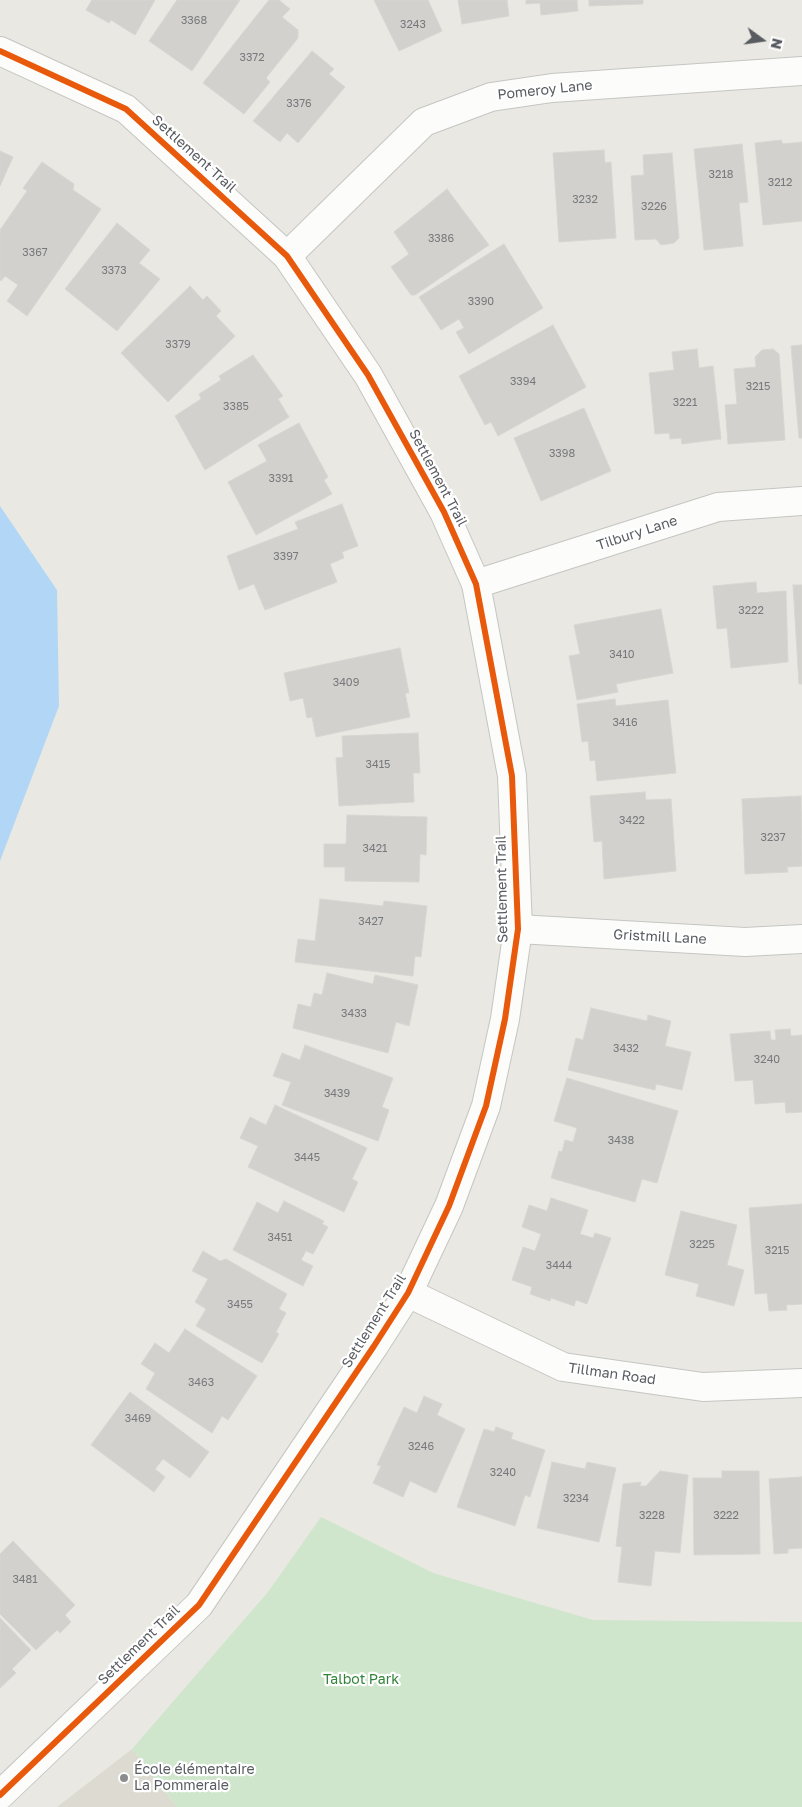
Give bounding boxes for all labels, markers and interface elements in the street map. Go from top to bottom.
house number: 3368 [181,14,207,28]
north arrow [737,15,787,65]
house number: 3243 [400,18,426,32]
text: N [768,37,787,51]
house number: 3372 [239,51,265,65]
street label: Pomeroy Lane [497,77,593,103]
house number: 3376 [286,97,312,111]
street label: Settlement Trail [148,112,240,196]
house number: 3218 [709,168,733,182]
house number: 3212 [768,176,792,190]
house number: 3232 [572,193,598,207]
house number: 3226 [641,200,667,214]
house number: 3386 [428,232,454,246]
house number: 3367 [22,246,48,260]
house number: 3373 [101,264,127,278]
house number: 3390 [468,295,494,309]
house number: 3379 [165,338,191,352]
house number: 3394 [510,375,536,389]
house number: 3215 [746,380,770,394]
house number: 3221 [673,396,697,410]
house number: 3385 [223,400,249,414]
street label: Settlement Trail [405,427,471,529]
house number: 3398 [549,447,575,461]
house number: 3391 [269,472,293,486]
street label: Tilbury Lane [594,512,680,554]
house number: 3397 [273,550,299,564]
house number: 3222 [738,604,764,618]
house number: 3410 [609,648,635,662]
house number: 3409 [333,676,359,690]
house number: 3416 [612,716,638,730]
house number: 3415 [366,758,390,772]
house number: 3422 [619,814,645,828]
house number: 3237 [760,831,786,845]
street label: Settlement Trail [493,835,511,943]
house number: 3421 [363,842,387,856]
house number: 3427 [358,915,384,929]
street label: Gristmill Lane [613,926,707,948]
house number: 3433 [341,1007,367,1021]
house number: 3432 [613,1042,639,1056]
house number: 3240 [754,1053,780,1067]
house number: 3439 [324,1087,350,1101]
house number: 3438 [608,1134,634,1148]
house number: 3445 [294,1151,320,1165]
house number: 3451 [268,1231,292,1245]
house number: 3225 [689,1238,715,1252]
house number: 3215 [765,1244,789,1258]
house number: 3444 [546,1259,572,1273]
street label: Settlement Trail [338,1271,410,1371]
house number: 3455 [227,1298,253,1312]
street label: Tillman Road [567,1360,657,1388]
house number: 3463 [188,1376,214,1390]
house number: 3469 [125,1412,151,1426]
house number: 3246 [408,1440,434,1454]
house number: 3240 [490,1466,516,1480]
house number: 3234 [563,1492,589,1506]
house number: 3228 [639,1509,665,1523]
house number: 3222 [713,1509,739,1523]
house number: 3481 [12,1573,38,1587]
street label: Settlement Trail [94,1602,184,1688]
park label: Talbot Park [323,1672,399,1688]
place label: École élémentaire La Pommeraie [134,1762,255,1794]
marker: École élémentaire La Pommeraie [118,1772,130,1784]

